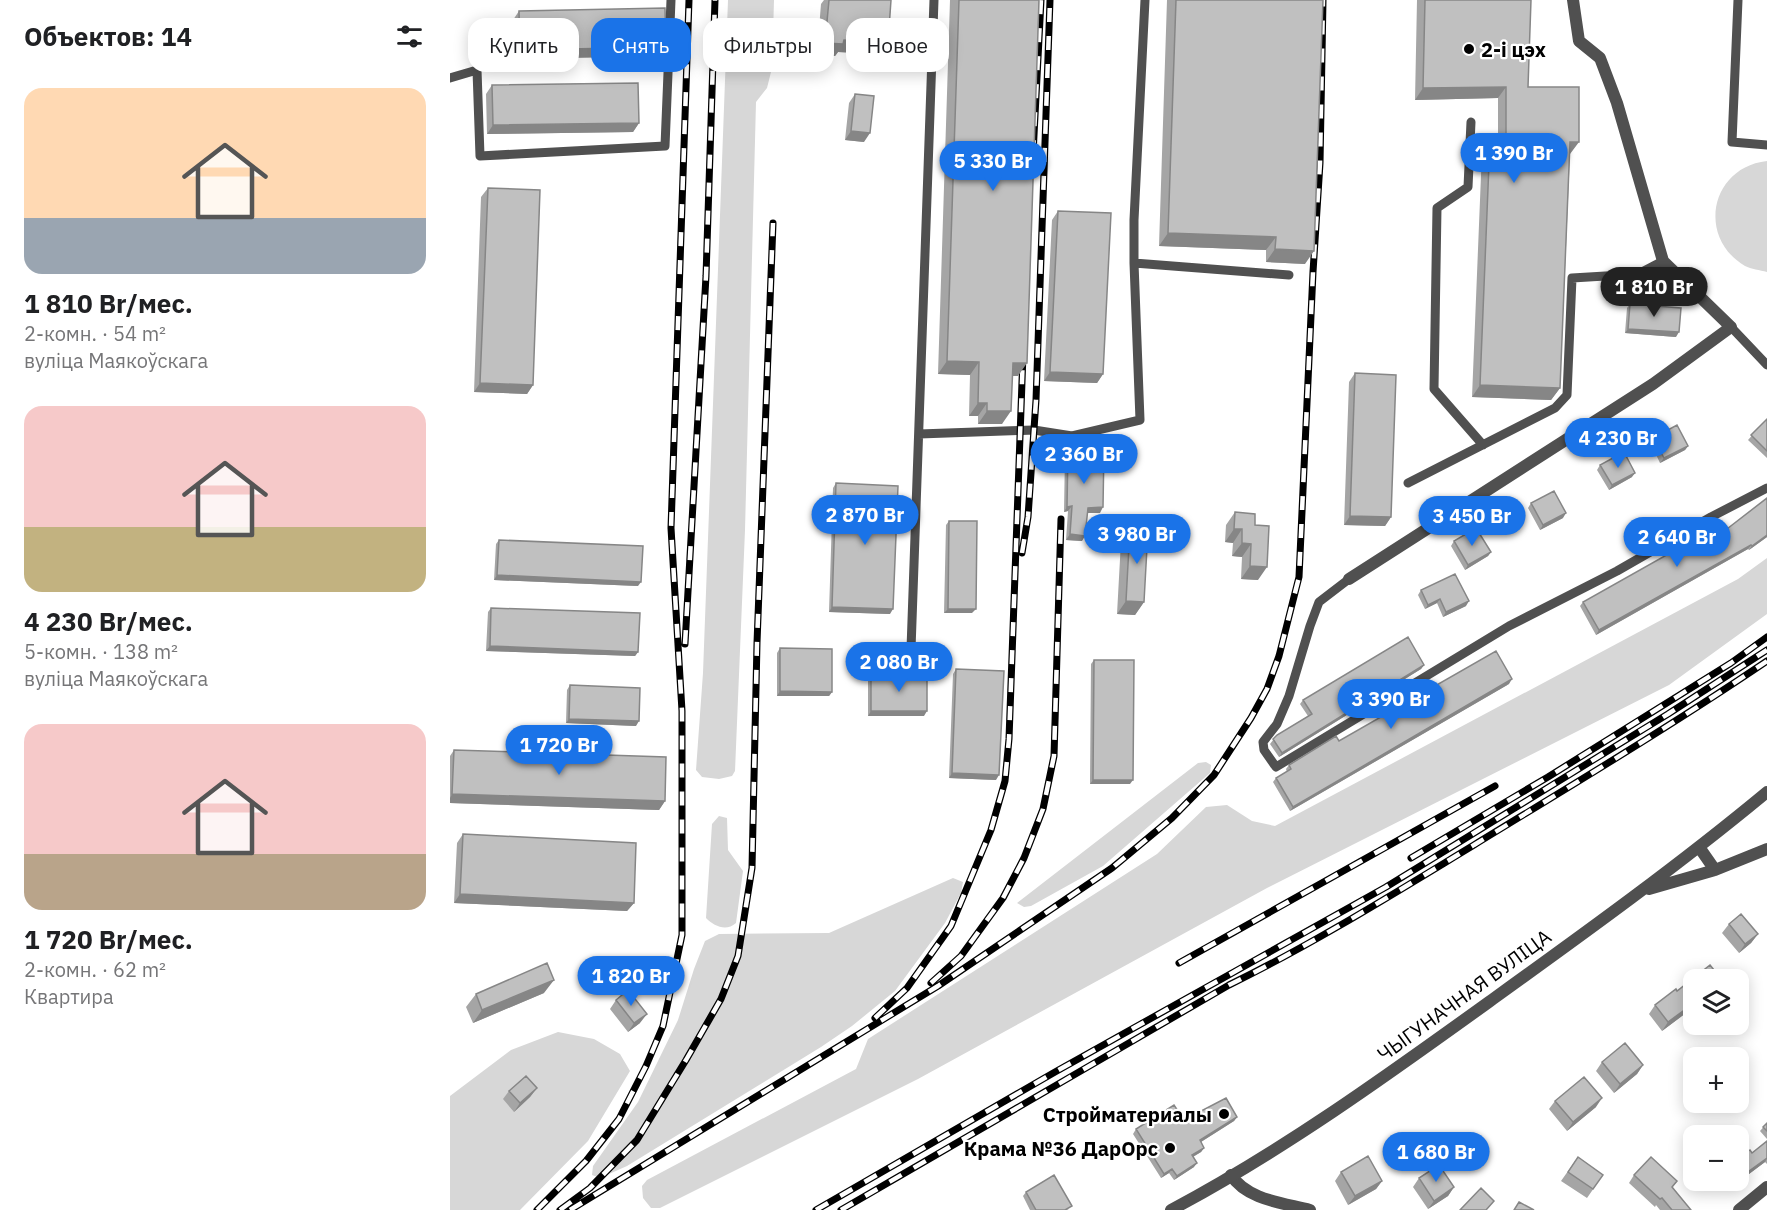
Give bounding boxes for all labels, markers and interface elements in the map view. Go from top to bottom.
chip: Купить [468,18,579,72]
chip: Снять [591,18,691,72]
chip: Фильтры [703,18,834,72]
chip: Новое [846,18,949,72]
text: Объектов: 14 [24,19,192,53]
icon: filters [393,20,426,53]
place label: 2-і цэх [1481,36,1546,63]
marker: 2-і цэх [1462,42,1476,56]
icon: home [171,127,279,235]
pin: 1 390 Br [1452,133,1576,184]
text: 1 390 Br [1475,139,1553,166]
pin: 5 330 Br [931,141,1055,192]
text: 5 330 Br [954,147,1032,174]
pin: 1 810 Br [1592,267,1716,318]
text: 1 810 Br [1615,273,1693,300]
text: 1 810 Br/мес. [24,286,193,320]
text: 2-комн. · 54 m² [24,320,166,347]
text: вуліца Маякоўскага [24,347,208,374]
pin: 4 230 Br [1556,418,1680,469]
text: 4 230 Br [1579,424,1657,451]
pin: 2 360 Br [1022,434,1146,485]
text: 2 360 Br [1045,440,1123,467]
icon: home [171,445,279,553]
pin: 2 870 Br [803,495,927,546]
pin: 3 450 Br [1410,496,1534,547]
text: 2 870 Br [826,501,904,528]
text: 3 450 Br [1433,502,1511,529]
pin: 3 980 Br [1075,514,1199,565]
pin: 2 640 Br [1615,517,1739,568]
text: 3 980 Br [1098,520,1176,547]
text: 2 640 Br [1638,523,1716,550]
text: 4 230 Br/мес. [24,604,193,638]
text: 5-комн. · 138 m² [24,638,178,665]
pin: 2 080 Br [837,642,961,693]
text: 2 080 Br [860,648,938,675]
text: вуліца Маякоўскага [24,665,208,692]
pin: 3 390 Br [1329,679,1453,730]
text: 3 390 Br [1352,685,1430,712]
pin: 1 720 Br [497,725,621,776]
text: 1 720 Br [520,731,598,758]
icon: home [171,763,279,871]
text: 1 720 Br/мес. [24,922,193,956]
street label: ЧЫГУНАЧНАЯ ВУЛІЦА [1372,923,1556,1067]
text: 2-комн. · 62 m² [24,956,166,983]
pin: 1 820 Br [569,956,693,1007]
text: 1 820 Br [592,962,670,989]
map controls [1683,969,1749,1191]
button: layers [1683,969,1749,1035]
text: Квартира [24,983,114,1010]
button: + [1683,1047,1749,1113]
place label: Стройматериалы [1043,1101,1212,1128]
marker: Стройматериалы [1217,1107,1231,1121]
button: − [1683,1125,1749,1191]
pin: 1 680 Br [1374,1132,1498,1183]
place label: Крама №36 ДарОрс [964,1135,1158,1162]
text: 1 680 Br [1397,1138,1475,1165]
marker: Крама №36 ДарОрс [1163,1141,1177,1155]

